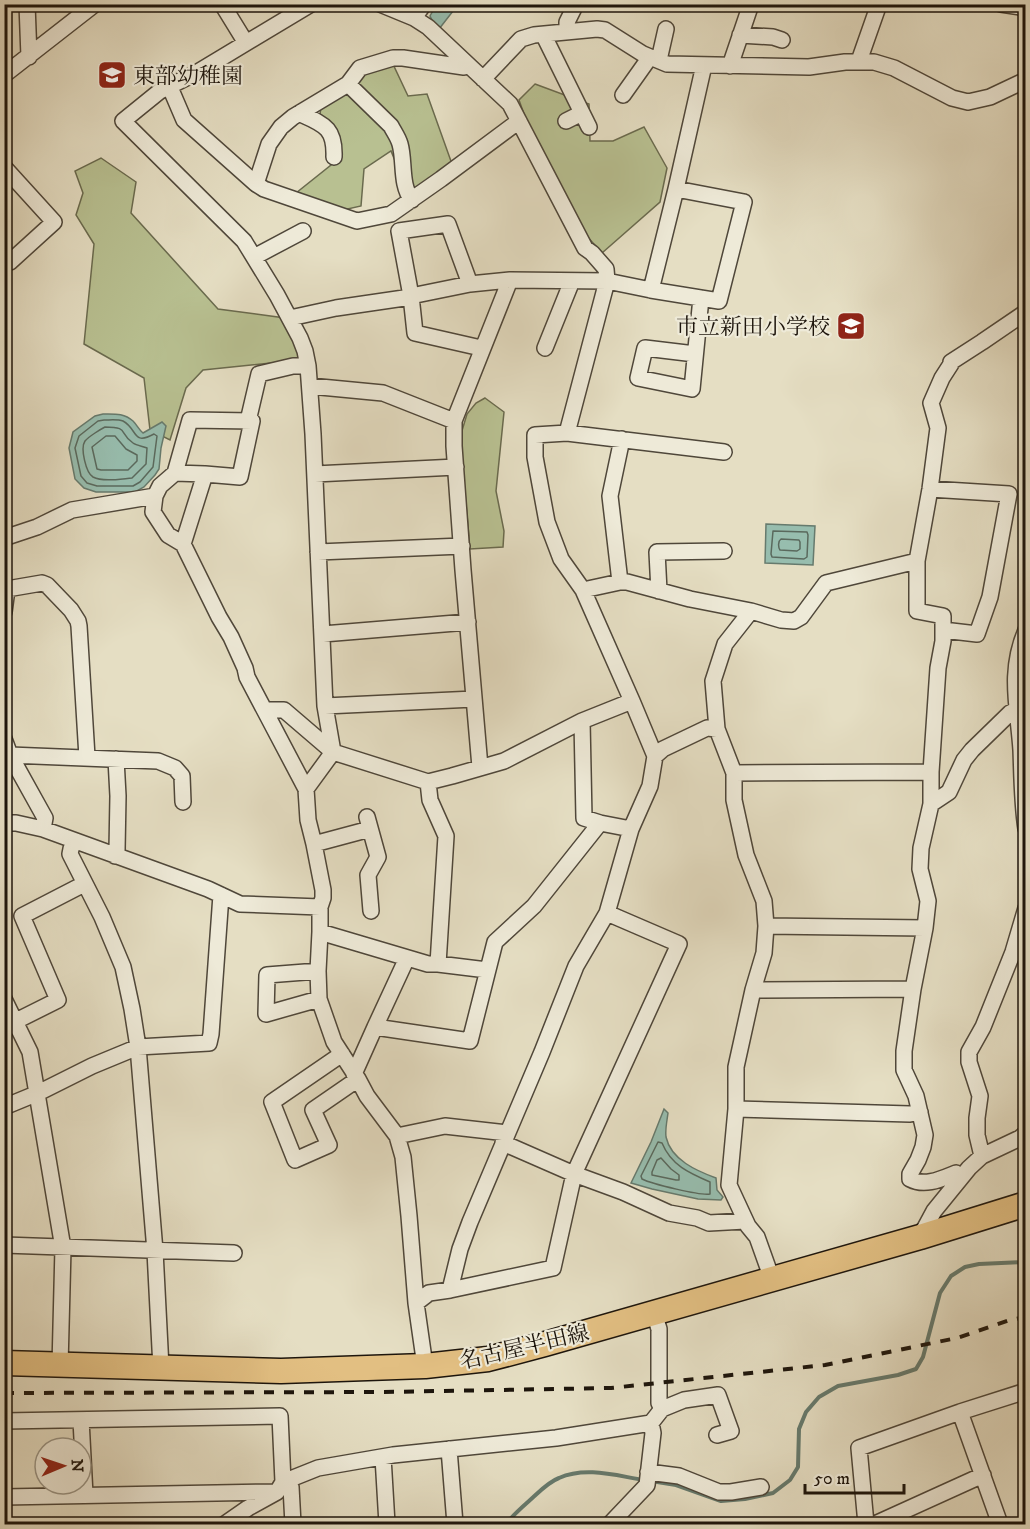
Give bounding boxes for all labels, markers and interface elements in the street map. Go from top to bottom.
school or university icon: 東部幼稚園 [96,59,128,91]
place label: 東部幼稚園 [133,63,243,90]
school or university icon: 市立新田小学校 [835,310,867,342]
place label: 市立新田小学校 [676,314,830,341]
street label: 名古屋半田線 [457,1319,592,1375]
north arrow [33,1436,93,1496]
scale bar [805,1457,904,1495]
text: N [67,1459,87,1472]
text: 50 m [814,1468,850,1490]

